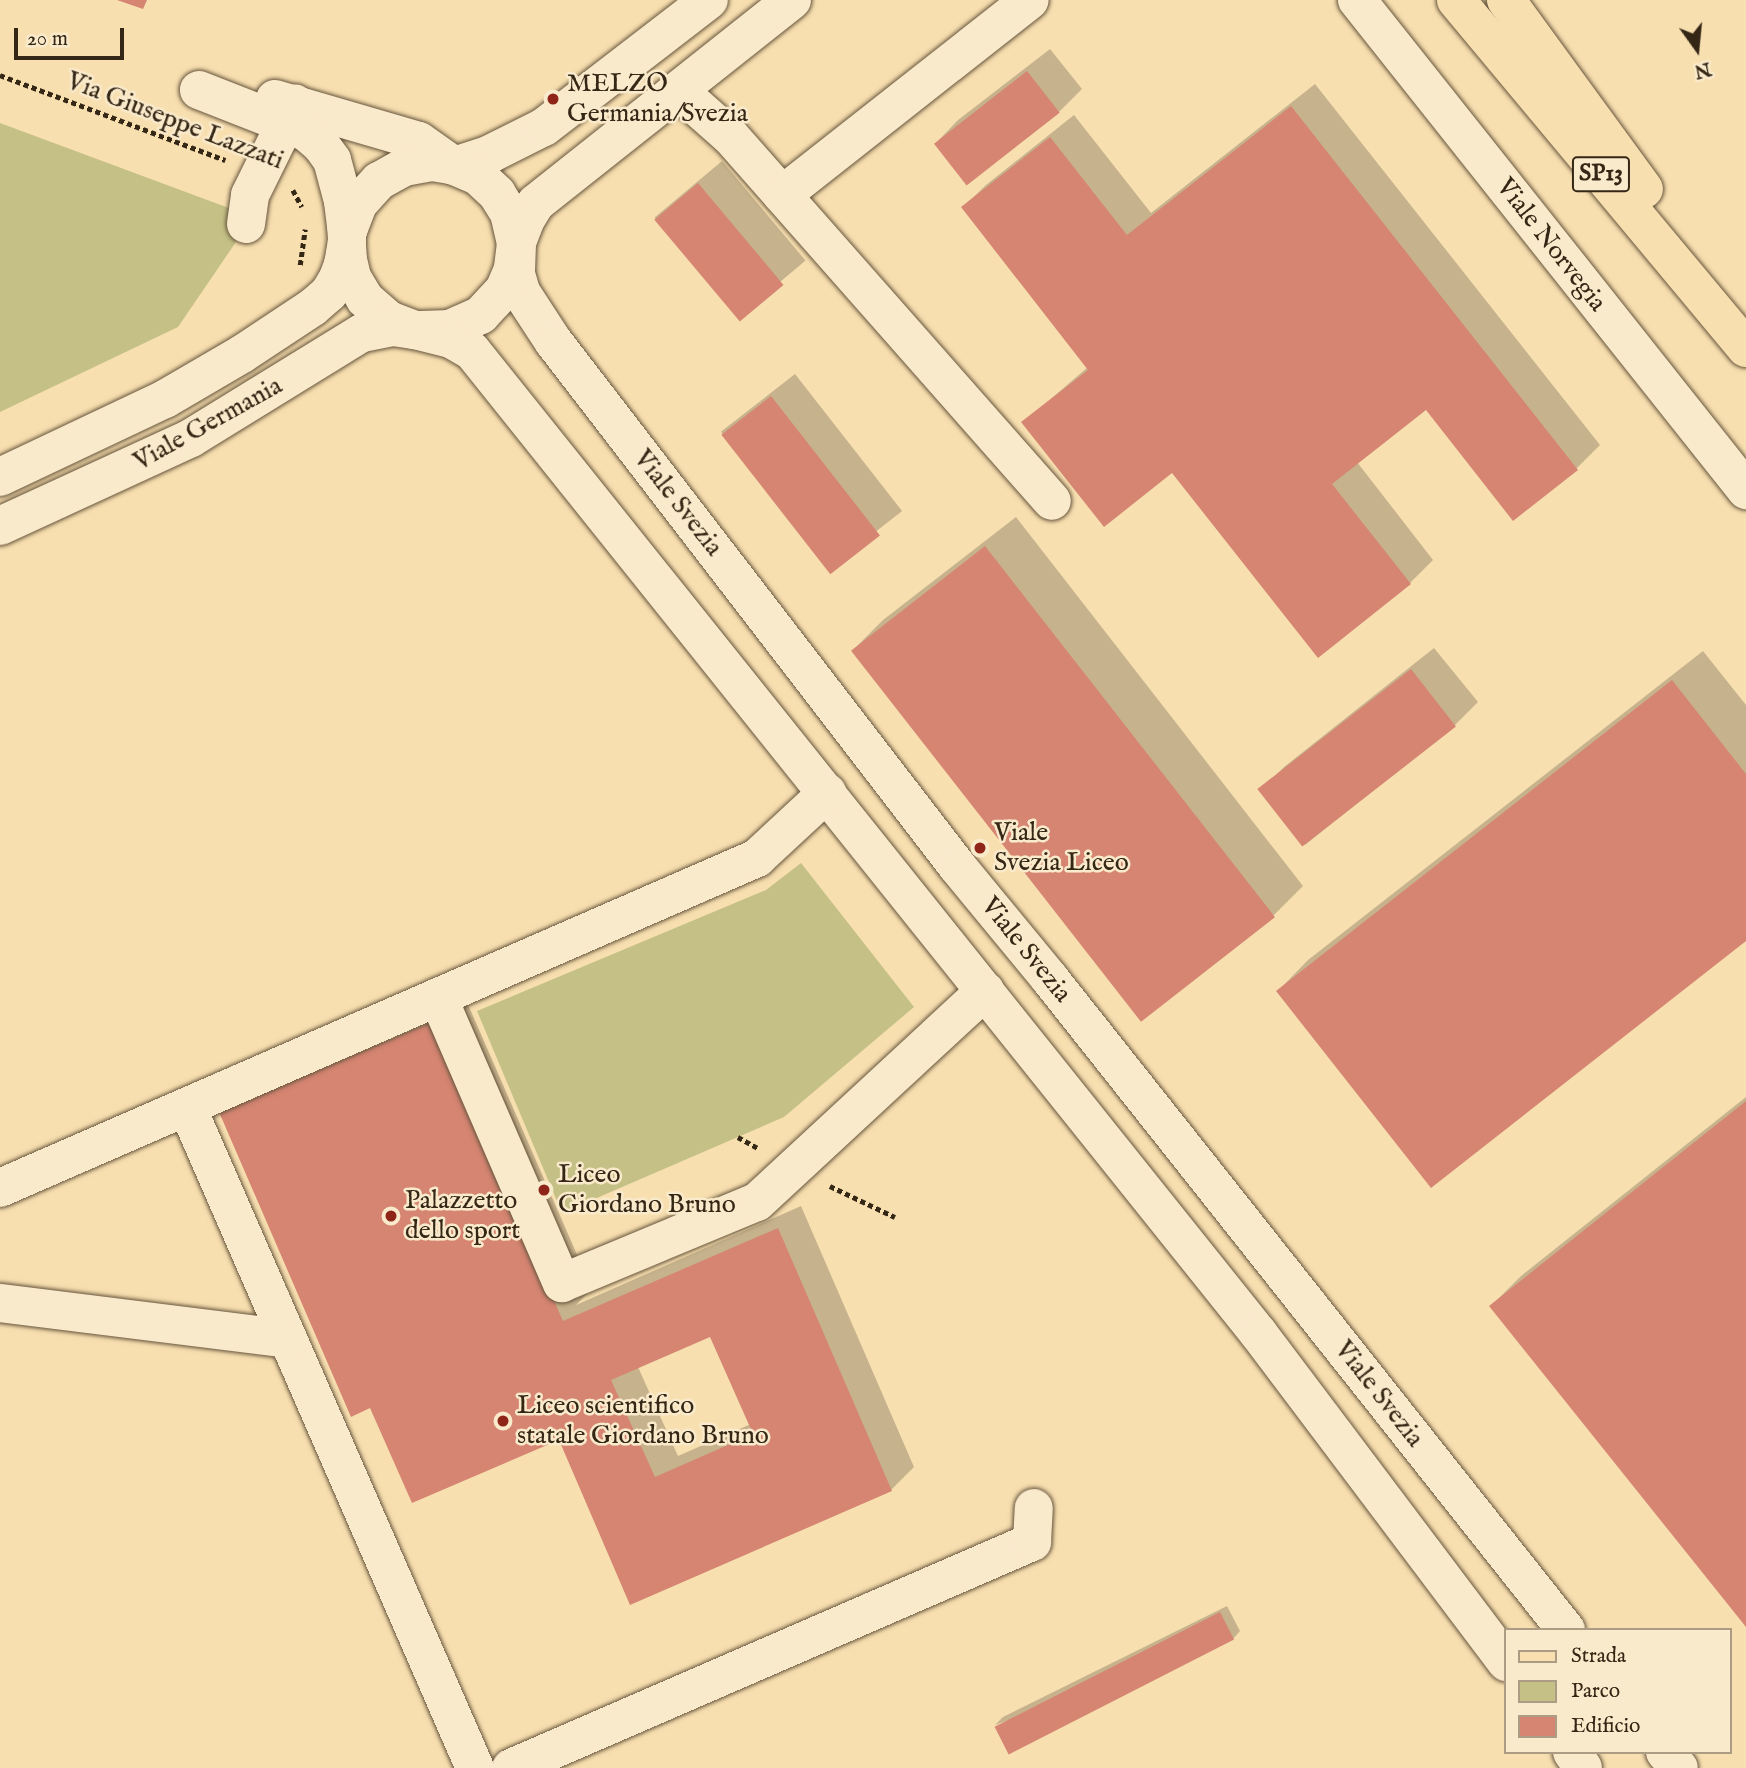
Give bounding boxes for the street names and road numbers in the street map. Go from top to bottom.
street label: Via Giuseppe Lazzati [62,65,288,177]
road number: SP13 [1571,154,1631,194]
street label: Viale Norvegia [1489,172,1613,318]
street label: Viale Germania [128,370,288,478]
street label: Viale Svezia [627,444,729,562]
street label: Viale Svezia [974,891,1078,1009]
street label: Viale Svezia [1328,1335,1430,1453]

